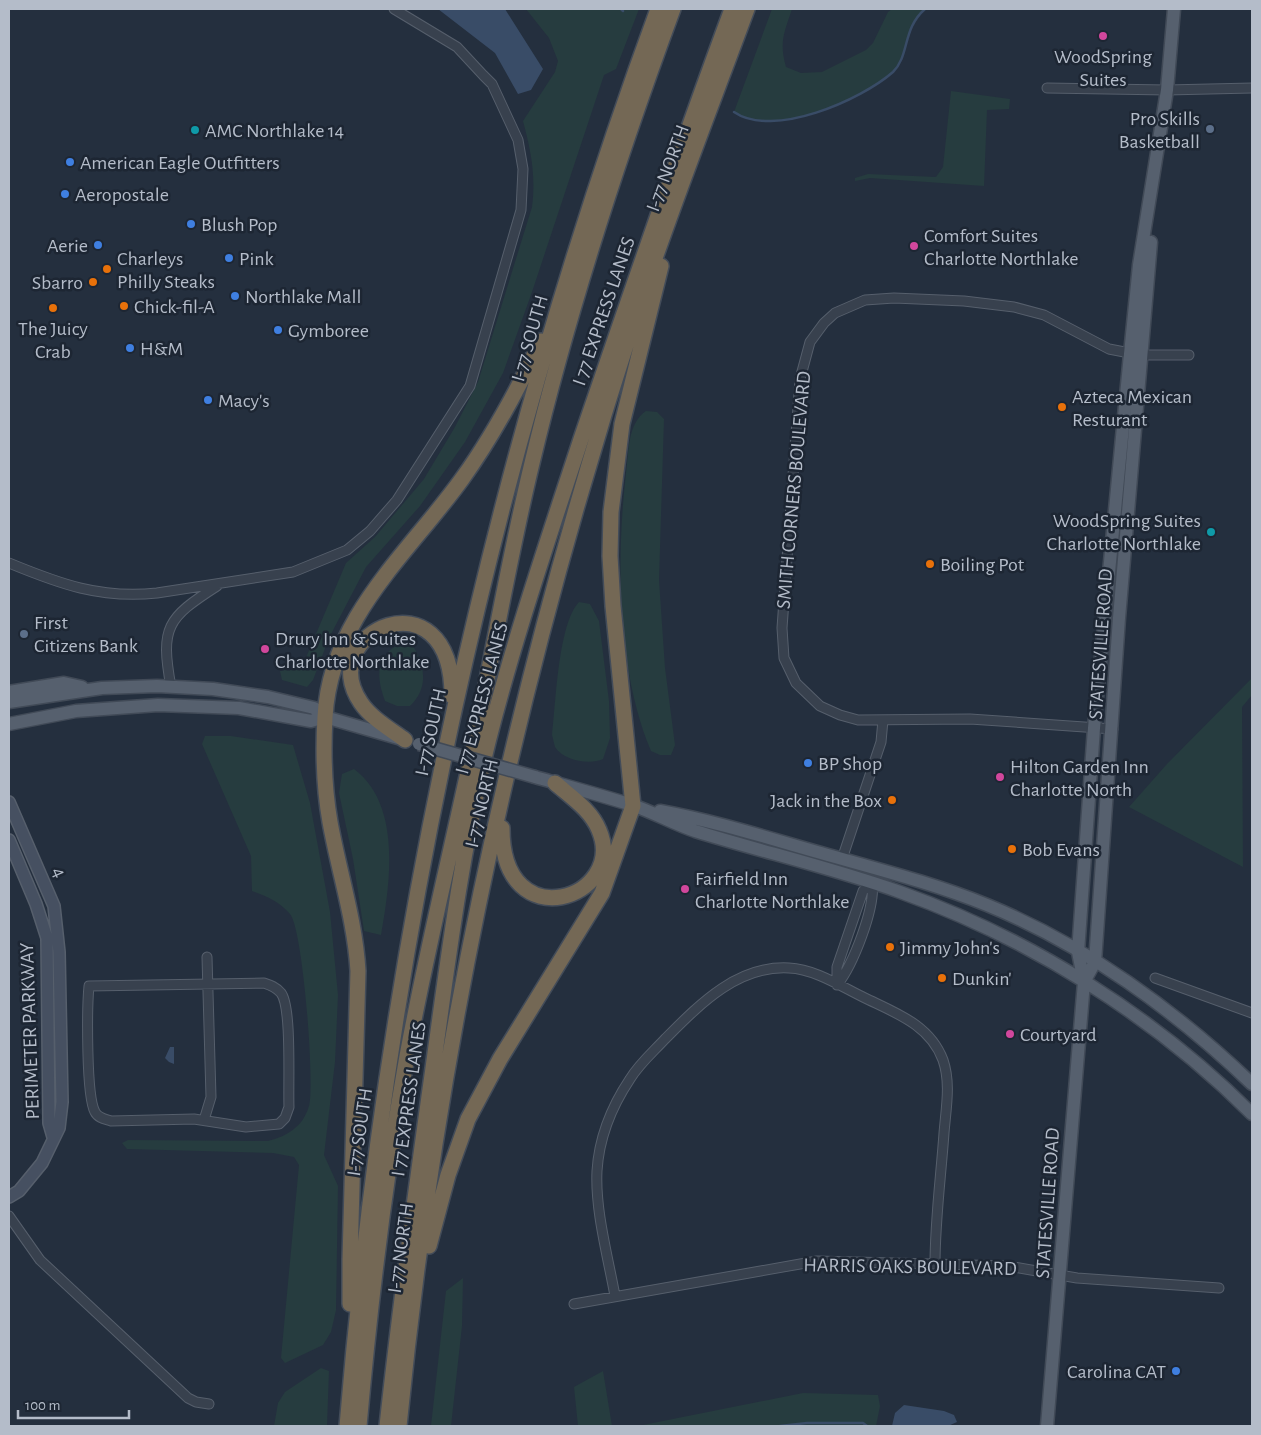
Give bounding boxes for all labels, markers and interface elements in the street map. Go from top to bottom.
marker: WoodSpring Suites [1097,30,1109,42]
place label: WoodSpring Suites [1054,47,1152,90]
place label: Pro Skills Basketball [1119,109,1200,152]
place label: AMC Northlake 14 [205,121,344,141]
street label: I-77 NORTH [643,122,693,214]
marker: Pro Skills Basketball [1204,123,1216,135]
marker: AMC Northlake 14 [189,124,201,136]
place label: American Eagle Outfitters [80,153,280,173]
marker: American Eagle Outfitters [64,156,76,168]
place label: Aeropostale [75,185,169,205]
marker: Aeropostale [59,188,71,200]
place label: Blush Pop [201,215,278,235]
marker: Blush Pop [185,218,197,230]
place label: Comfort Suites Charlotte Northlake [924,226,1078,269]
street label: I 77 EXPRESS LANES [569,234,639,388]
place label: Aerie [47,236,88,256]
marker: Aerie [92,239,104,251]
marker: Comfort Suites Charlotte Northlake [908,240,920,252]
place label: Charleys Philly Steaks [117,249,215,292]
place label: Pink [239,249,274,269]
marker: Pink [223,252,235,264]
marker: Charleys Philly Steaks [101,263,113,275]
place label: Sbarro [32,273,83,293]
marker: Sbarro [87,276,99,288]
place label: Northlake Mall [245,287,361,307]
marker: Northlake Mall [229,290,241,302]
street label: I-77 SOUTH [508,293,552,384]
place label: Chick-fil-A [134,297,215,317]
marker: Chick-fil-A [118,300,130,312]
marker: The Juicy Crab [47,302,59,314]
place label: The Juicy Crab [18,319,88,362]
place label: Gymboree [288,321,369,341]
marker: Gymboree [272,324,284,336]
place label: H&M [140,339,183,359]
marker: H&M [124,342,136,354]
street label: SMITH CORNERS BOULEVARD [774,370,814,610]
place label: Azteca Mexican Resturant [1072,387,1192,430]
place label: Macy's [218,391,270,411]
marker: Macy's [202,394,214,406]
marker: Azteca Mexican Resturant [1056,401,1068,413]
place label: WoodSpring Suites Charlotte Northlake [1047,511,1201,554]
marker: WoodSpring Suites Charlotte Northlake [1205,526,1217,538]
place label: Boiling Pot [940,555,1025,575]
marker: Boiling Pot [924,558,936,570]
street label: STATESVILLE ROAD [1086,568,1116,720]
place label: First Citizens Bank [34,613,138,656]
street label: I 77 EXPRESS LANES [452,620,512,776]
marker: First Citizens Bank [18,628,30,640]
place label: Drury Inn & Suites Charlotte Northlake [275,629,429,672]
marker: Drury Inn & Suites Charlotte Northlake [259,643,271,655]
street label: I-77 SOUTH [412,687,450,778]
place label: BP Shop [818,754,882,774]
street label: I-77 NORTH [462,757,502,850]
marker: BP Shop [802,757,814,769]
place label: Hilton Garden Inn Charlotte North [1010,757,1149,800]
marker: Hilton Garden Inn Charlotte North [994,771,1006,783]
place label: Jack in the Box [770,791,882,811]
marker: Jack in the Box [886,794,898,806]
place label: Bob Evans [1022,840,1100,860]
marker: Bob Evans [1006,843,1018,855]
street label: 4 [48,864,70,881]
place label: Fairfield Inn Charlotte Northlake [695,869,849,912]
marker: Fairfield Inn Charlotte Northlake [679,883,691,895]
place label: Jimmy John's [900,938,1000,958]
marker: Jimmy John's [884,941,896,953]
street label: PERIMETER PARKWAY [17,942,43,1120]
place label: Dunkin' [952,969,1012,989]
marker: Dunkin' [936,972,948,984]
street label: I 77 EXPRESS LANES [388,1020,430,1178]
place label: Courtyard [1020,1025,1097,1045]
marker: Courtyard [1004,1028,1016,1040]
street label: I-77 SOUTH [344,1087,376,1178]
street label: STATESVILLE ROAD [1033,1127,1063,1279]
street label: I-77 NORTH [385,1202,417,1294]
street label: HARRIS OAKS BOULEVARD [803,1255,1017,1279]
place label: Carolina CAT [1067,1362,1166,1382]
marker: Carolina CAT [1170,1365,1182,1377]
scale bar [18,1388,129,1420]
text: 100 m [25,1398,60,1413]

